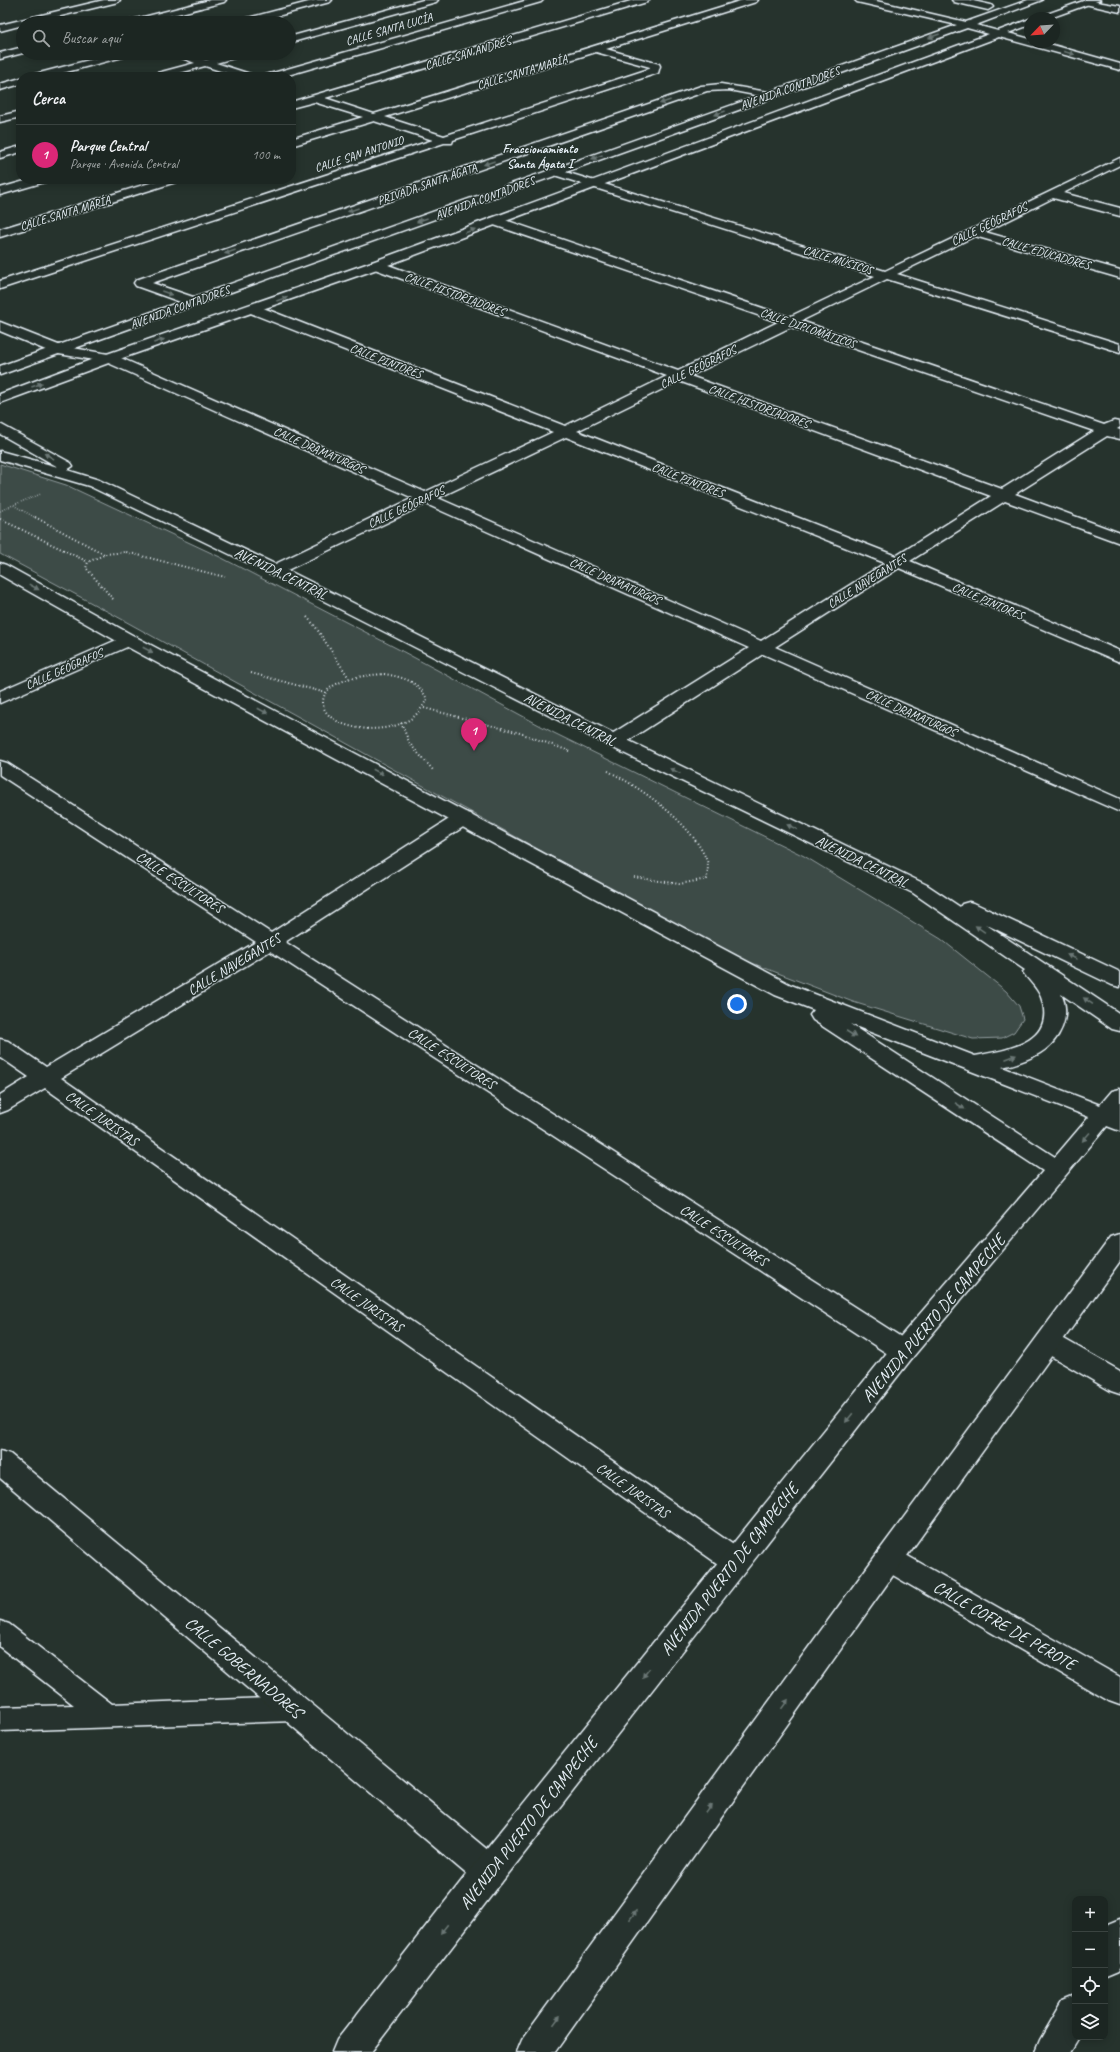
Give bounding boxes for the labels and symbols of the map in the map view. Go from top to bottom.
street label: CALLE SANTA LUCÍA [344,9,435,49]
north arrow [1024,12,1060,48]
street label: CALLE SAN ANDRÉS [423,32,515,74]
one-way arrow [928,34,940,40]
street label: CALLE SANTA MARÍA [475,50,570,93]
one-way arrow [1063,50,1075,56]
street label: AVENIDA CONTADORES [738,62,844,113]
one-way arrow [658,99,670,105]
one-way arrow [713,110,725,116]
street label: CALLE SAN ANTONIO [313,131,407,176]
district label: Fraccionamiento Santa Ágata I [503,141,579,172]
one-way arrow [591,155,603,161]
street label: PRIVADA SANTA ÁGATA [375,159,480,209]
one-way arrow [483,160,495,166]
street label: AVENIDA CONTADORES [433,172,539,223]
street label: CALLE SANTA MARÍA [18,191,113,234]
street label: CALLE GEÓGRAFOS [948,198,1032,249]
one-way arrow [346,207,358,213]
one-way arrow [416,218,428,224]
one-way arrow [464,227,476,233]
street label: CALLE EDUCADORES [1000,233,1094,274]
street label: CALLE MÚSICOS [801,242,877,279]
one-way arrow [224,250,236,256]
street label: CALLE HISTORIADORES [402,268,510,320]
street label: AVENIDA CONTADORES [128,281,234,332]
one-way arrow [162,290,174,296]
one-way arrow [276,295,288,301]
street label: CALLE DIPLOMÁTICOS [758,304,860,353]
one-way arrow [153,338,165,344]
street label: CALLE PINTORES [347,340,427,383]
street label: CALLE GEÓGRAFOS [657,341,741,392]
street label: CALLE HISTORIADORES [706,380,814,432]
one-way arrow [31,382,43,388]
street label: CALLE DRAMATURGOS [271,423,369,478]
one-way arrow [43,452,55,459]
street label: CALLE PINTORES [649,459,729,502]
street label: CALLE GEÓGRAFOS [365,481,449,532]
street label: AVENIDA CENTRAL [232,544,330,603]
street label: CALLE NAVEGANTES [824,549,911,612]
street label: CALLE DRAMATURGOS [567,554,665,609]
street label: CALLE PINTORES [950,579,1028,624]
one-way arrow [28,584,40,591]
street label: CALLE GEÓGRAFOS [23,644,107,693]
one-way arrow [142,647,154,653]
street label: CALLE DRAMATURGOS [863,686,961,741]
street label: AVENIDA CENTRAL [521,689,618,750]
one-way arrow [257,708,269,714]
pin: 1 [461,718,487,751]
one-way arrow [669,768,681,774]
one-way arrow [372,769,383,775]
one-way arrow [787,824,798,830]
street label: AVENIDA CENTRAL [813,832,911,891]
street label: CALLE ESCULTORES [133,848,229,918]
one-way arrow [974,925,986,932]
street label: CALLE NAVEGANTES [185,929,286,999]
one-way arrow [1067,954,1078,960]
your location [727,994,747,1014]
one-way arrow [1083,997,1093,1005]
street label: CALLE ESCULTORES [405,1024,501,1094]
one-way arrow [845,1031,857,1038]
one-way arrow [1005,1054,1017,1060]
street label: CALLE JURISTAS [62,1087,143,1151]
one-way arrow [954,1102,966,1109]
one-way arrow [1082,1132,1091,1142]
street label: CALLE ESCULTORES [677,1201,773,1271]
street label: AVENIDA PUERTO DE CAMPECHE [857,1228,1011,1406]
street label: CALLE JURISTAS [327,1273,408,1337]
one-way arrow [845,1413,854,1424]
street label: CALLE JURISTAS [593,1459,674,1523]
street label: AVENIDA PUERTO DE CAMPECHE [656,1477,805,1660]
street label: CALLE COFRE DE PEROTE [930,1576,1082,1676]
street label: CALLE GOBERNADORES [181,1612,309,1725]
one-way arrow [642,1668,651,1679]
one-way arrow [780,1699,788,1709]
street label: AVENIDA PUERTO DE CAMPECHE [455,1731,604,1914]
one-way arrow [704,1804,713,1815]
one-way arrow [628,1910,636,1920]
one-way arrow [440,1924,449,1935]
one-way arrow [552,2015,561,2026]

